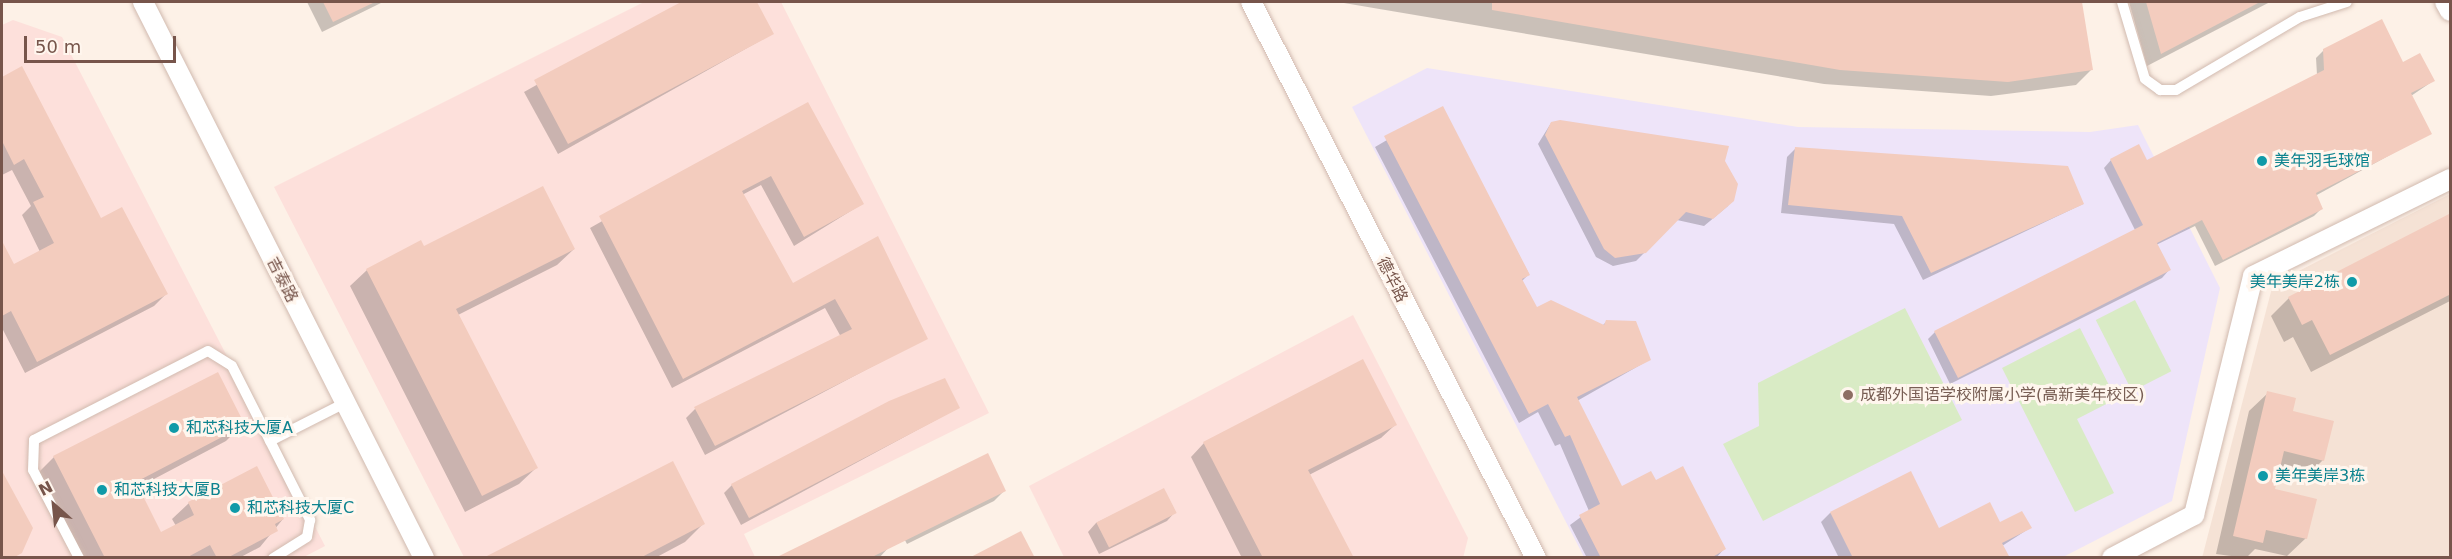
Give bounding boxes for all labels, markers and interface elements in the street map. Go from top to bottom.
scale bar [27,24,178,62]
text: 50 m [35,36,81,57]
place label: 美年羽毛球馆 [2274,151,2370,171]
marker: 美年羽毛球馆 [2255,154,2269,168]
street label: 吉泰路 [263,254,301,306]
street label: 德华路 [1373,254,1411,306]
place label: 美年美岸2栋 [2250,272,2340,292]
marker: 美年美岸2栋 [2345,275,2359,289]
place label: 成都外国语学校附属小学(高新美年校区) [1860,385,2144,405]
marker: 成都外国语学校附属小学(高新美年校区) [1841,388,1855,402]
place label: 和芯科技大厦A [186,418,293,438]
marker: 和芯科技大厦A [167,421,181,435]
place label: 美年美岸3栋 [2275,466,2365,486]
marker: 美年美岸3栋 [2256,469,2270,483]
north arrow [24,475,84,535]
text: N [35,477,56,500]
place label: 和芯科技大厦B [114,480,221,500]
marker: 和芯科技大厦B [95,483,109,497]
place label: 和芯科技大厦C [247,498,354,518]
marker: 和芯科技大厦C [228,501,242,515]

